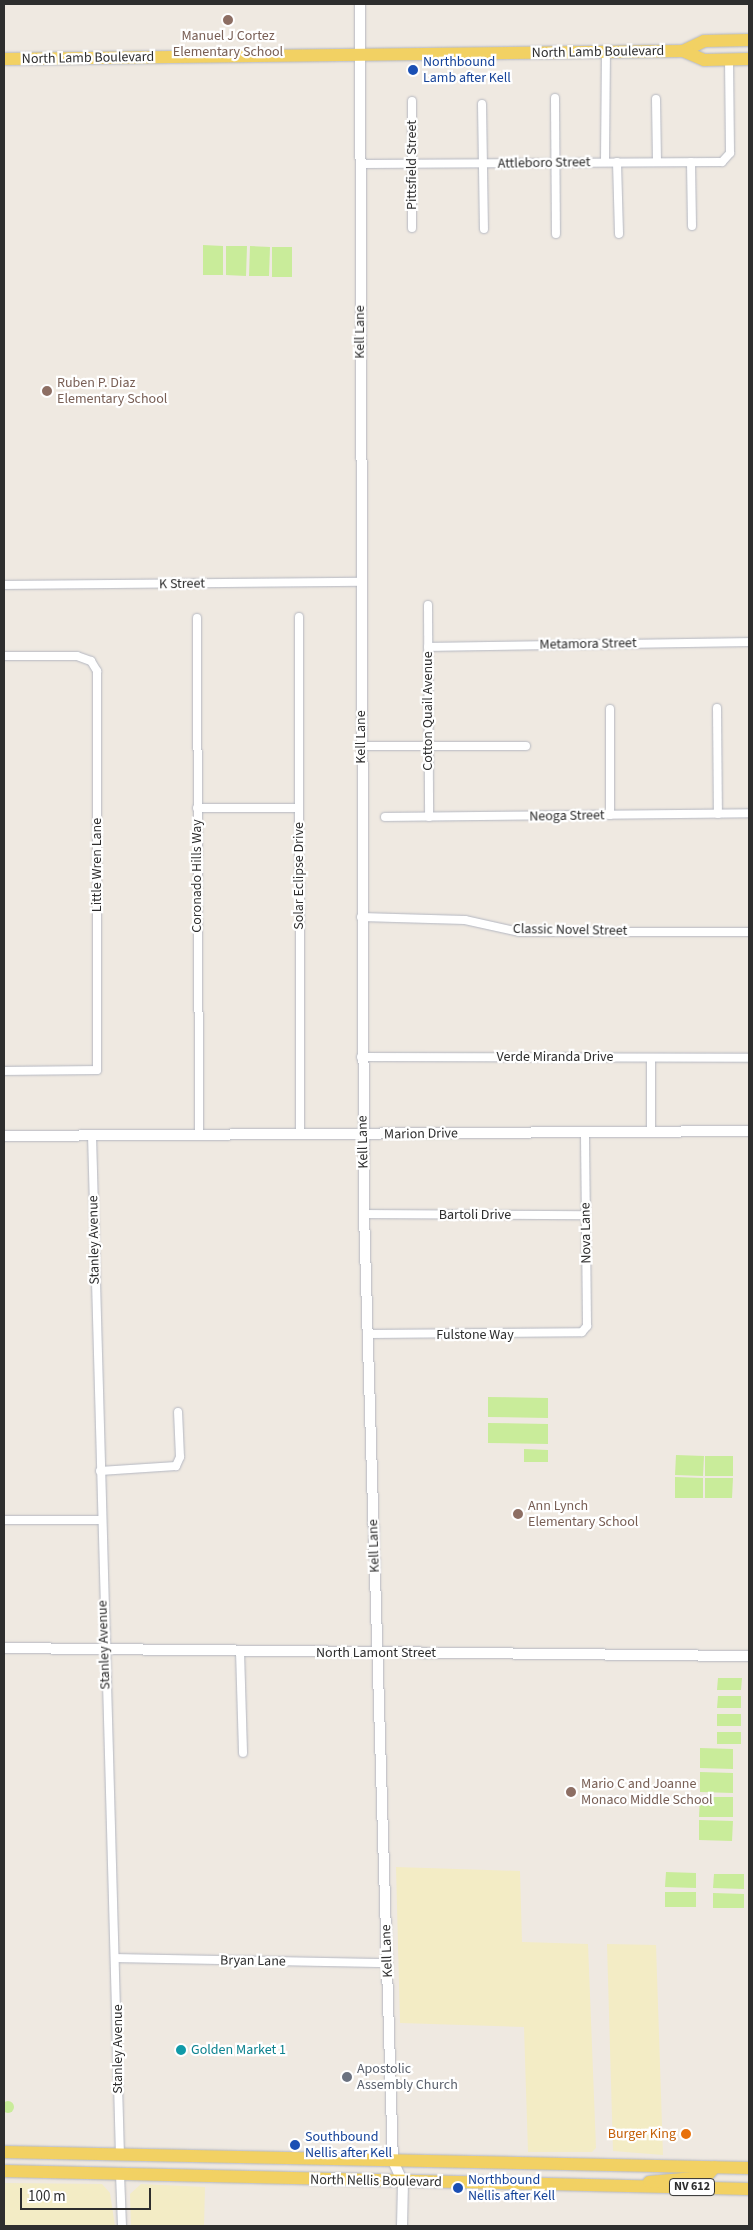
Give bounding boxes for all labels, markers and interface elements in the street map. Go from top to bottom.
marker: Manuel J Cortez Elementary School [222,14,234,26]
place label: Manuel J Cortez Elementary School [173,28,283,60]
street label: North Lamb Boulevard [532,42,664,62]
street label: North Lamb Boulevard [22,48,154,68]
place label: Northbound Lamb after Kell [423,54,511,86]
marker: Northbound Lamb after Kell [407,64,419,76]
street label: Pittsfield Street [404,120,420,210]
street label: Attleboro Street [498,154,590,172]
street label: Kell Lane [352,305,368,359]
place label: Ruben P. Diaz Elementary School [57,375,167,408]
marker: Ruben P. Diaz Elementary School [41,385,53,397]
street label: K Street [159,575,205,593]
street label: Metamora Street [539,635,637,653]
street label: Cotton Quail Avenue [420,651,436,771]
street label: Kell Lane [353,710,369,764]
street label: Neoga Street [529,807,605,825]
street label: Little Wren Lane [89,818,105,912]
street label: Coronado Hills Way [189,819,205,933]
street label: Solar Eclipse Drive [291,822,307,930]
street label: Classic Novel Street [513,921,627,939]
street label: Verde Miranda Drive [496,1049,614,1065]
street label: Kell Lane [354,1115,372,1169]
street label: Marion Drive [384,1125,458,1143]
street label: Stanley Avenue [85,1195,103,1285]
street label: Nova Lane [577,1202,595,1264]
street label: Bartoli Drive [439,1207,511,1223]
street label: Fulstone Way [436,1327,514,1343]
place label: Ann Lynch Elementary School [528,1498,638,1530]
marker: Ann Lynch Elementary School [512,1508,524,1520]
street label: Kell Lane [365,1519,383,1573]
street label: Stanley Avenue [94,1600,114,1690]
street label: North Lamont Street [316,1645,436,1661]
place label: Mario C and Joanne Monaco Middle School [581,1776,713,1808]
marker: Mario C and Joanne Monaco Middle School [565,1786,577,1798]
street label: Kell Lane [378,1924,396,1978]
street label: Bryan Lane [220,1952,286,1970]
street label: Stanley Avenue [110,2004,126,2094]
place label: Golden Market 1 [191,2042,286,2058]
marker: Golden Market 1 [175,2044,187,2056]
place label: Apostolic Assembly Church [357,2061,458,2094]
marker: Apostolic Assembly Church [341,2071,353,2083]
place label: Burger King [608,2126,676,2142]
marker: Burger King [680,2128,692,2140]
place label: Southbound Nellis after Kell [305,2129,392,2162]
marker: Southbound Nellis after Kell [289,2139,301,2151]
street label: North Nellis Boulevard [310,2171,442,2191]
place label: Northbound Nellis after Kell [468,2172,555,2204]
scale bar [22,2178,154,2210]
road number: NV 612 [668,2178,716,2196]
marker: Northbound Nellis after Kell [452,2182,464,2194]
text: 100 m [28,2186,66,2207]

